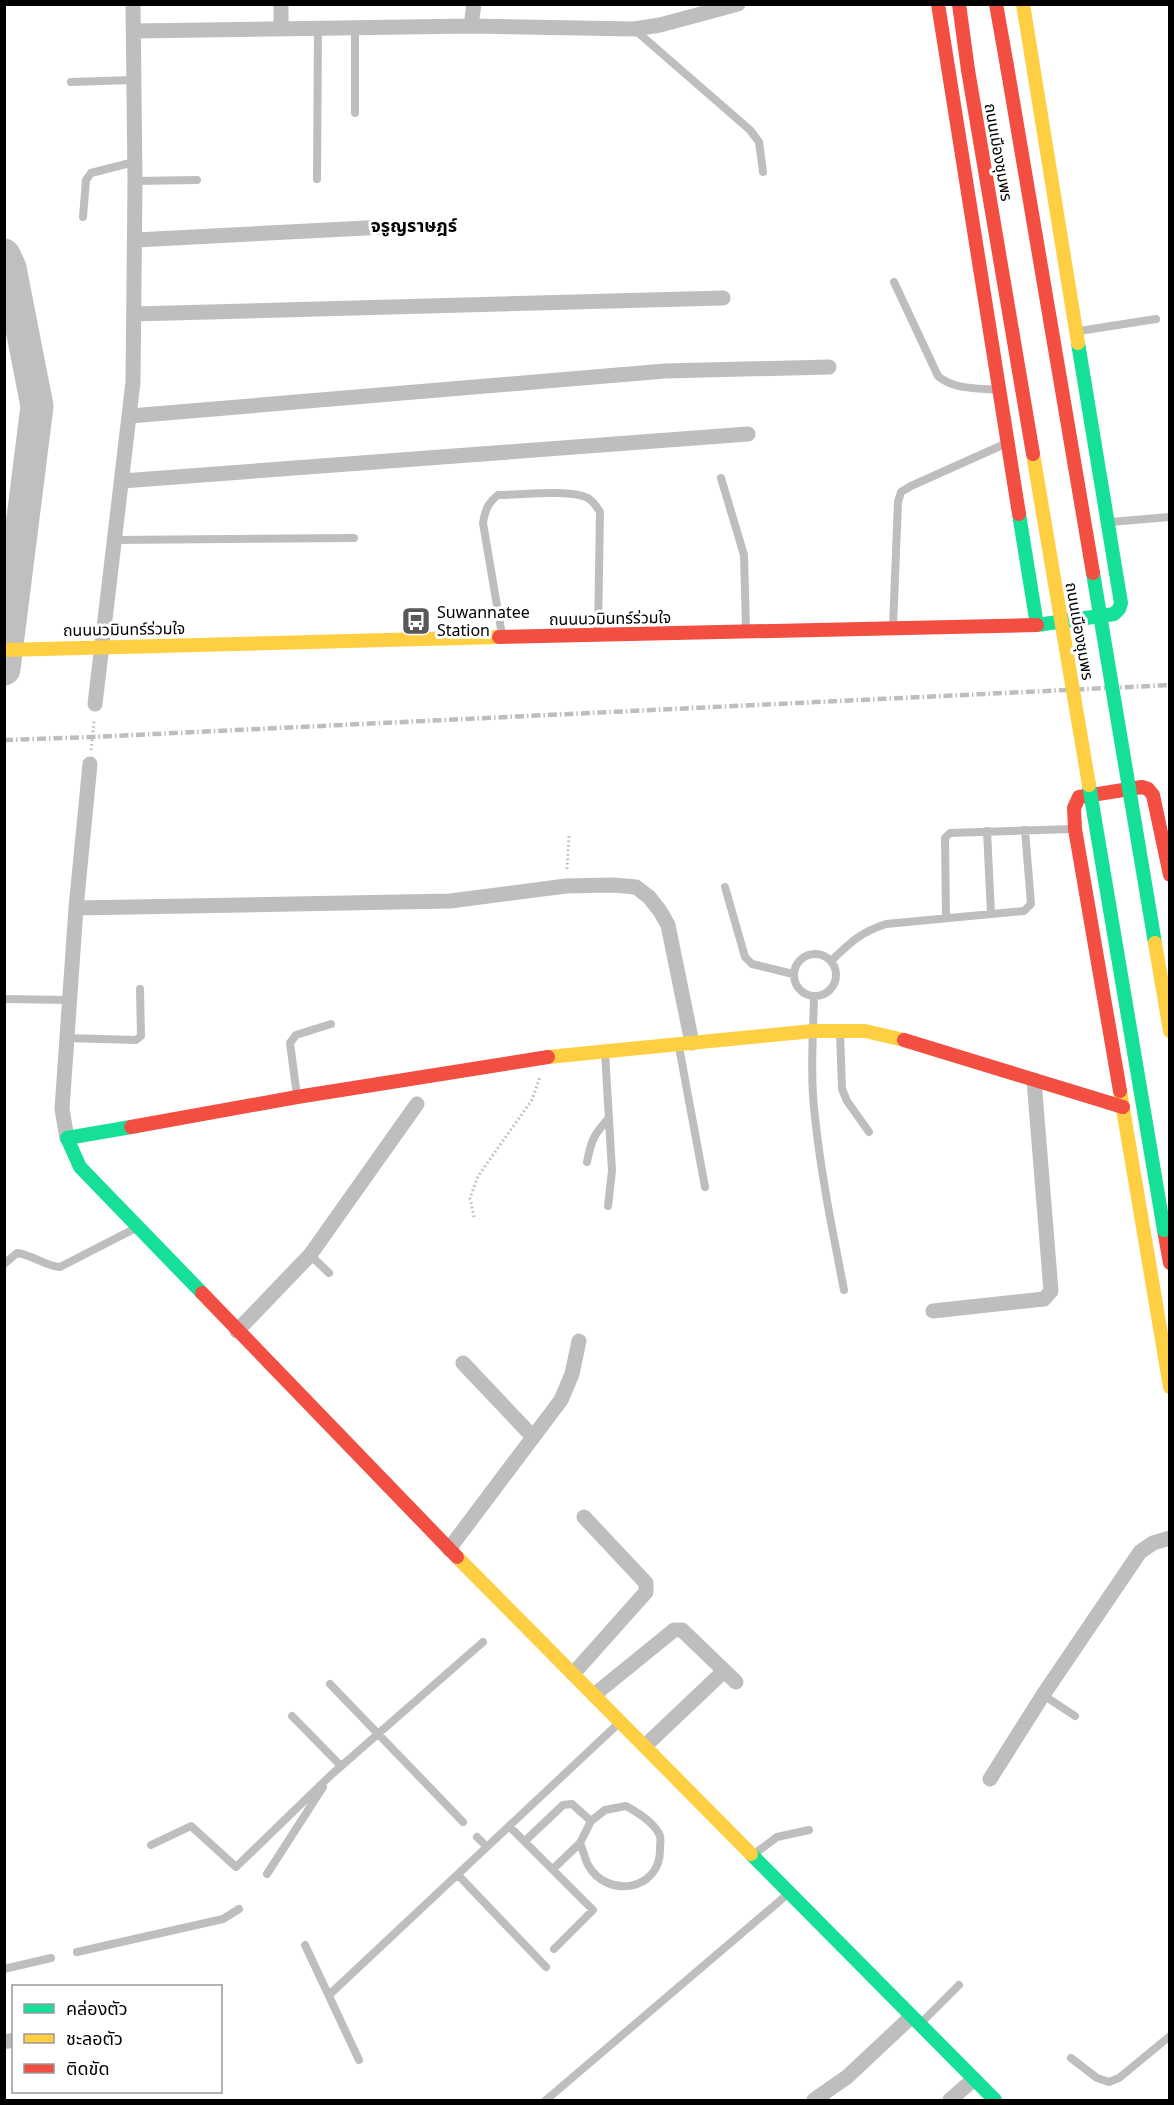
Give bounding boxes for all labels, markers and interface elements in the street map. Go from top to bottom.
street label: ถนนเมืองชุมพร [980,101,1018,203]
district label: จรูญราษฎร์ [371,213,457,237]
street label: ถนนเมืองชุมพร [1061,580,1099,682]
place label: Suwannatee Station [437,601,530,641]
bus stop icon: Suwannatee Station [400,605,432,637]
street label: ถนนนวมินทร์ร่วมใจ [549,606,671,630]
street label: ถนนนวมินทร์ร่วมใจ [63,617,185,641]
legend [12,1985,222,2093]
text: คล่องตัว [66,1996,128,2020]
text: ชะลอตัว [66,2026,123,2050]
text: ติดขัด [66,2056,109,2080]

